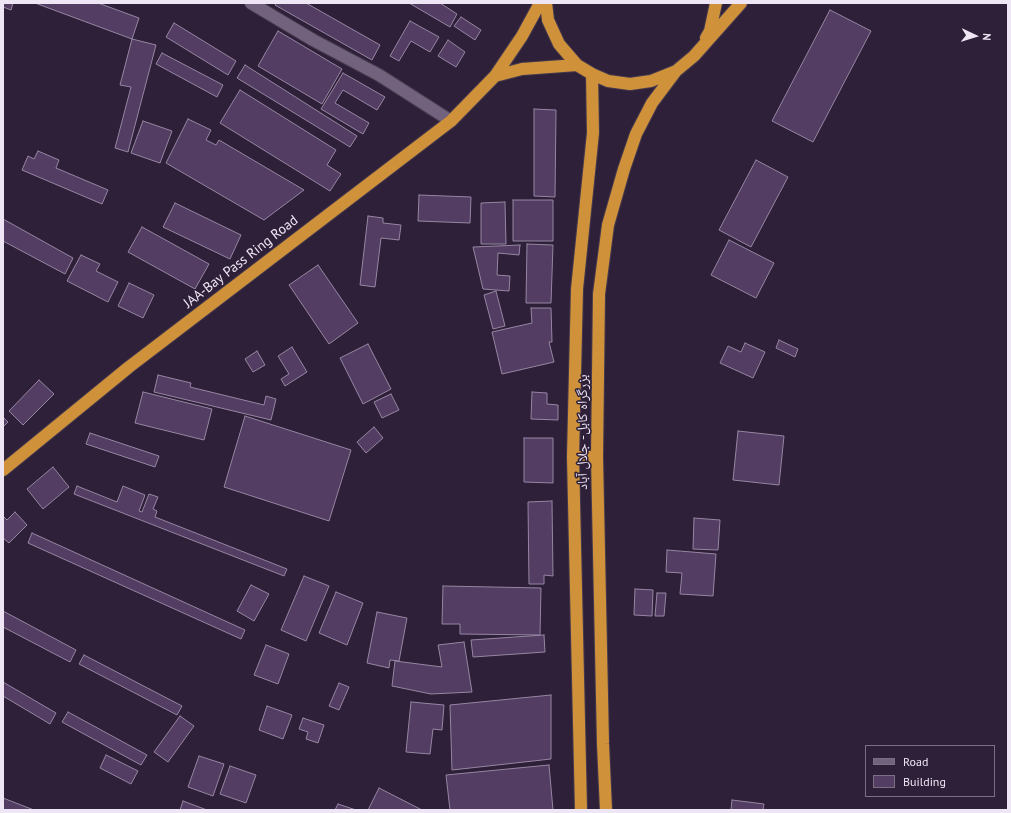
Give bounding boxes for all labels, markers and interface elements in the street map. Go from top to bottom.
north arrow [955,16,995,56]
text: N [980,33,994,41]
street label: JAA-Bay Pass Ring Road [180,212,302,312]
street label: بزرگراه کابل- جلال آباد [575,374,591,490]
legend [865,745,995,797]
text: Road [903,754,928,769]
text: Building [903,774,946,789]

